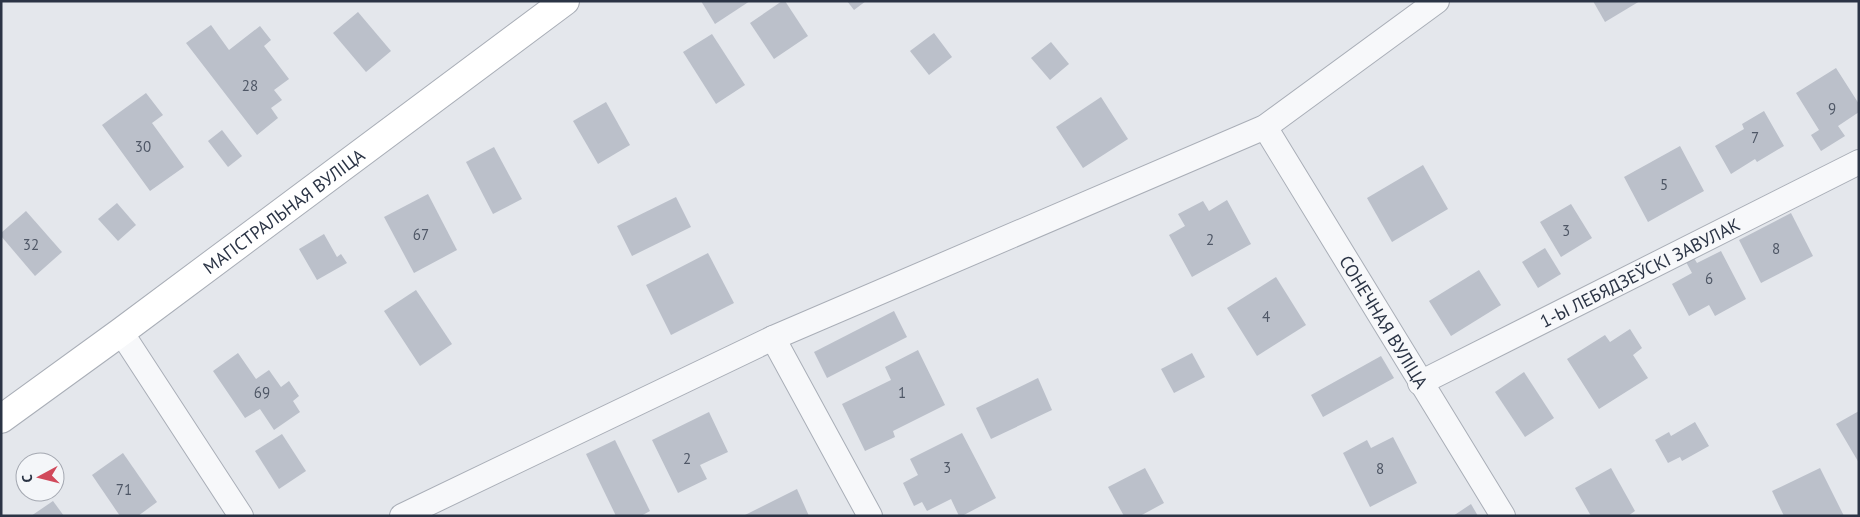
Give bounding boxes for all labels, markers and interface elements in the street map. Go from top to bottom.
house number: 28 [242,76,258,95]
house number: 9 [1828,99,1836,118]
house number: 7 [1751,128,1759,147]
house number: 30 [135,137,151,156]
street label: МАГІСТРАЛЬНАЯ ВУЛІЦА [198,143,369,279]
house number: 5 [1660,175,1668,194]
street label: 1-Ы ЛЕБЯДЗЕЎСКІ ЗАВУЛАК [1536,212,1744,332]
house number: 3 [1562,221,1570,240]
house number: 67 [413,225,429,244]
house number: 2 [1206,230,1214,249]
house number: 32 [23,235,39,254]
house number: 8 [1772,239,1780,258]
street label: СОНЕЧНАЯ ВУЛІЦА [1335,251,1434,393]
house number: 6 [1705,269,1713,288]
house number: 4 [1262,307,1270,326]
house number: 69 [254,383,270,402]
house number: 1 [898,383,906,402]
house number: 2 [683,449,691,468]
north arrow [15,452,65,502]
house number: 3 [943,458,951,477]
house number: 8 [1376,459,1384,478]
text: С [18,473,37,484]
house number: 71 [116,480,132,499]

